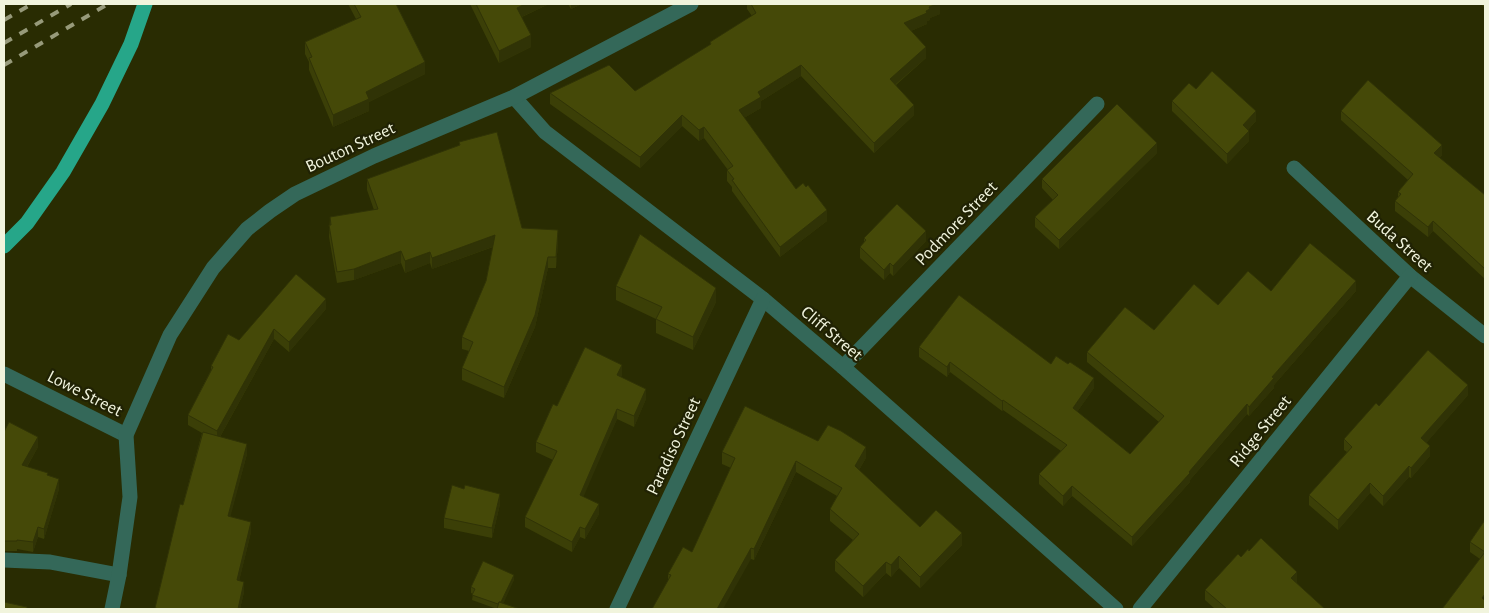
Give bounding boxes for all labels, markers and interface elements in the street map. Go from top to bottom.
street label: Bouton Street [303,119,398,176]
street label: Podmore Street [912,178,1001,269]
street label: Buda Street [1363,208,1436,276]
street label: Cliff Street [797,303,866,365]
street label: Lowe Street [44,367,125,420]
street label: Ridge Street [1227,392,1295,471]
street label: Paradiso Street [643,395,704,498]

